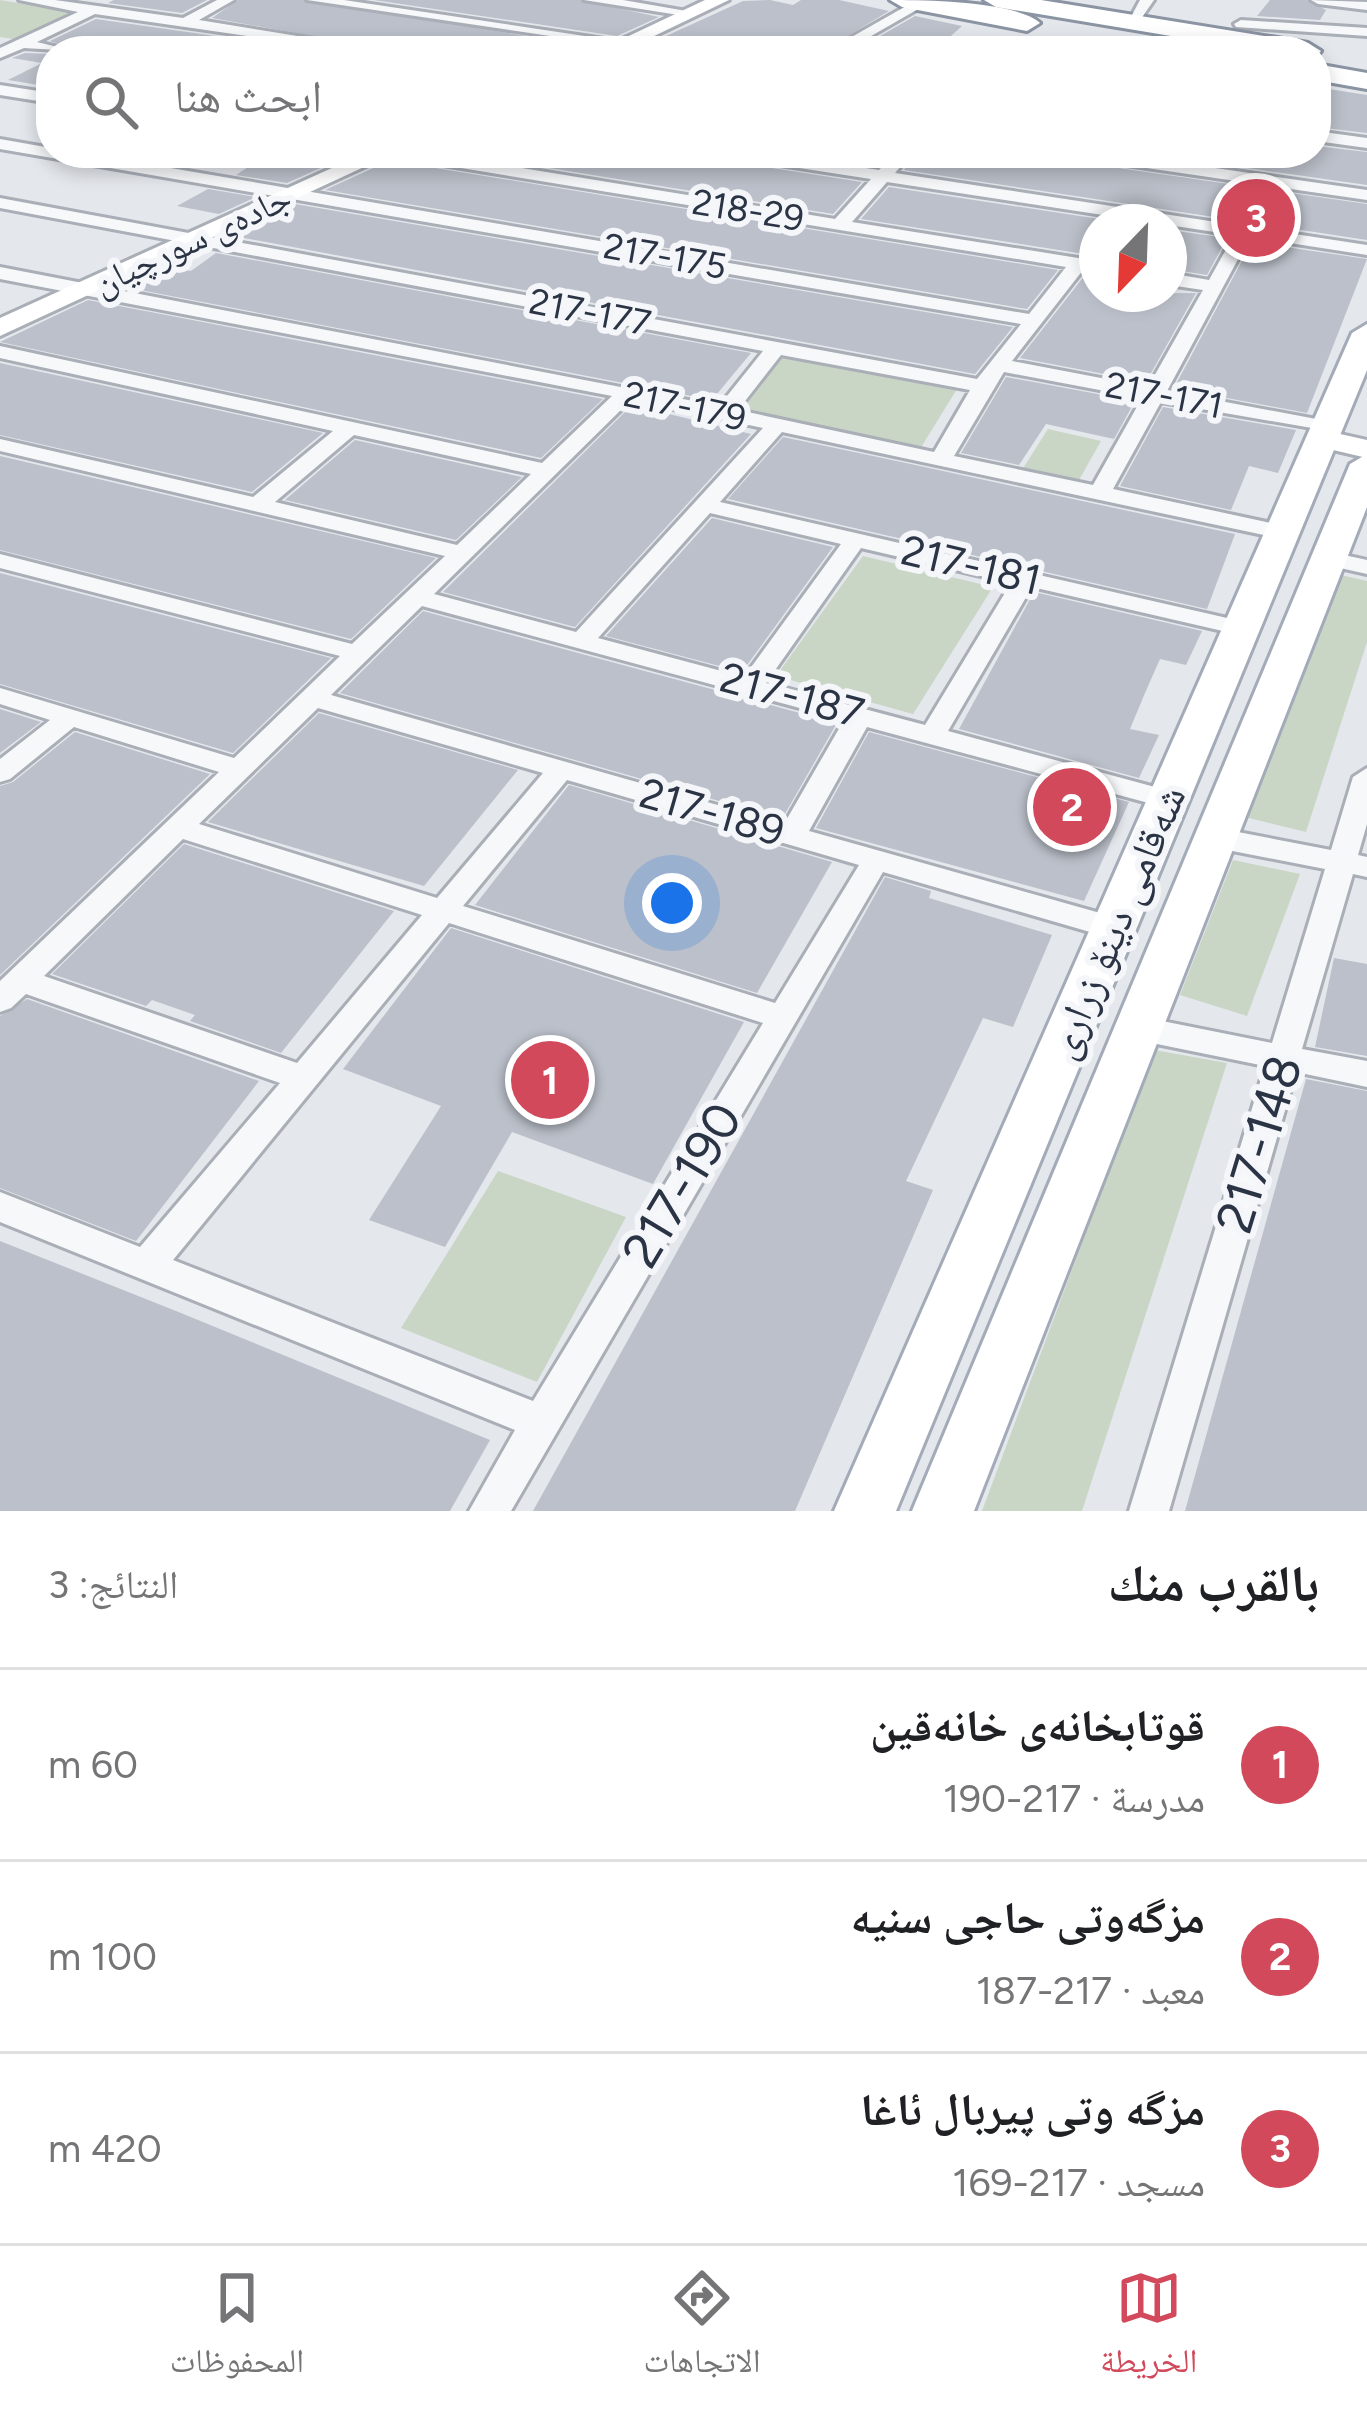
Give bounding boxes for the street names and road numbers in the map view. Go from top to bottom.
street label: جادەی سورچیان [86,175,298,305]
street label: 218-29 [689,180,807,240]
street label: 217-175 [600,224,730,288]
street label: 217-177 [526,279,654,345]
street label: 217-171 [1102,363,1226,427]
street label: 217-179 [620,372,750,440]
street label: 217-181 [896,524,1046,606]
street label: 217-187 [715,651,869,739]
street label: 217-189 [634,767,790,857]
street label: شەقامی دینۆ زراری [1035,778,1197,1066]
street label: 217-148 [1203,1048,1315,1240]
street label: 217-190 [609,1092,755,1278]

